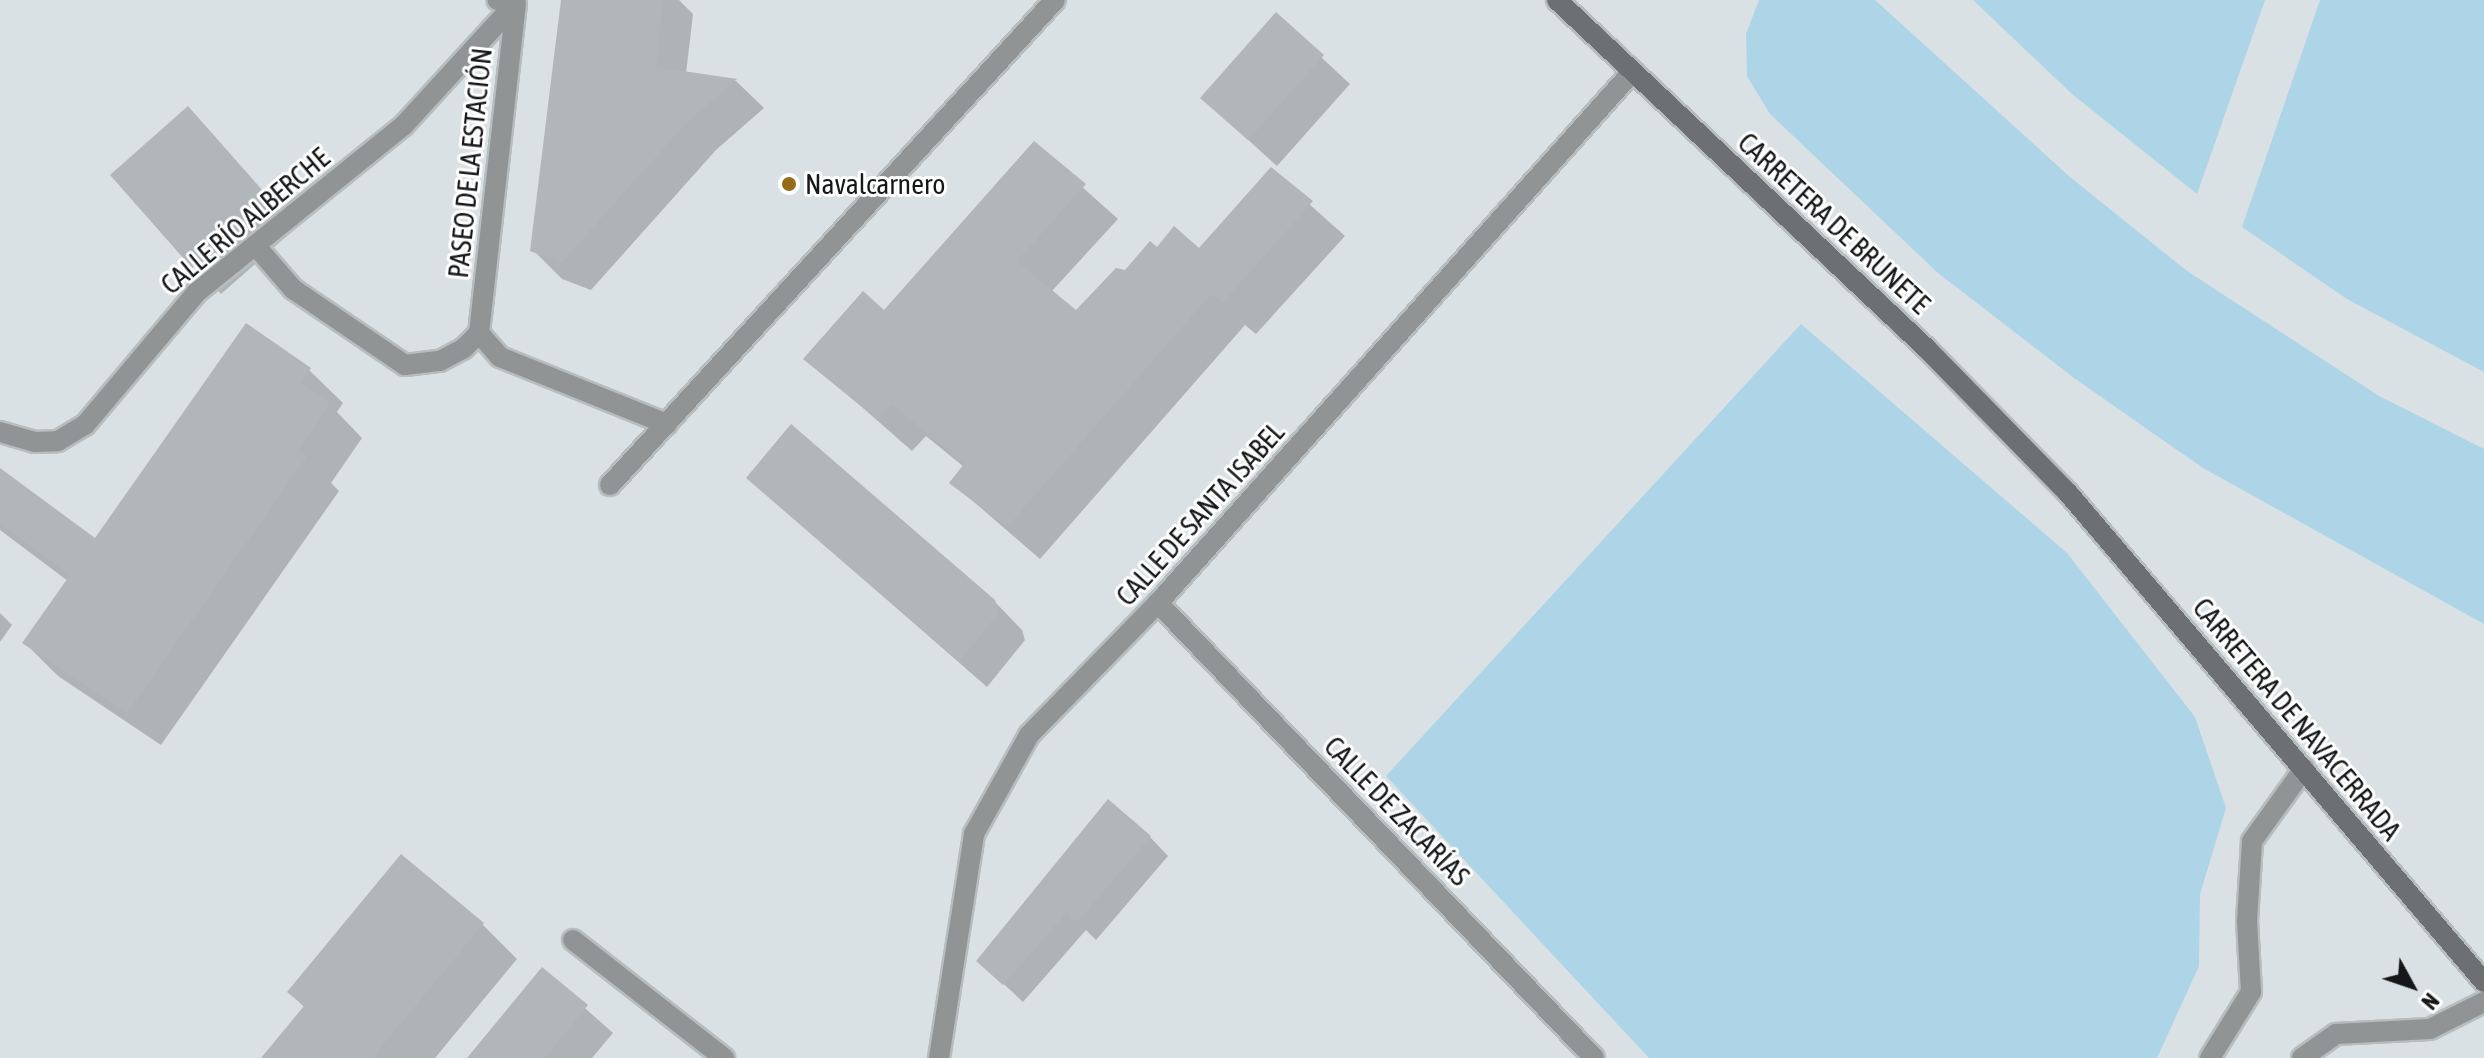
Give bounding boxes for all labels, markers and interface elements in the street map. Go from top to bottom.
street label: PASEO DE LA ESTACIÓN [441,46,499,280]
street label: CARRETERA DE BRUNETE [1731,125,1937,321]
street label: CALLE RÍO ALBERCHE [154,141,336,301]
place label: Navalcarnero [805,167,945,201]
marker: Navalcarnero [780,175,798,193]
street label: CALLE DE SANTA ISABEL [1109,416,1291,612]
street label: CARRETERA DE NAVACERRADA [2186,591,2408,847]
street label: CALLE DE ZACARÍAS [1317,729,1477,893]
north arrow [2372,946,2452,1026]
text: N [2416,988,2445,1015]

